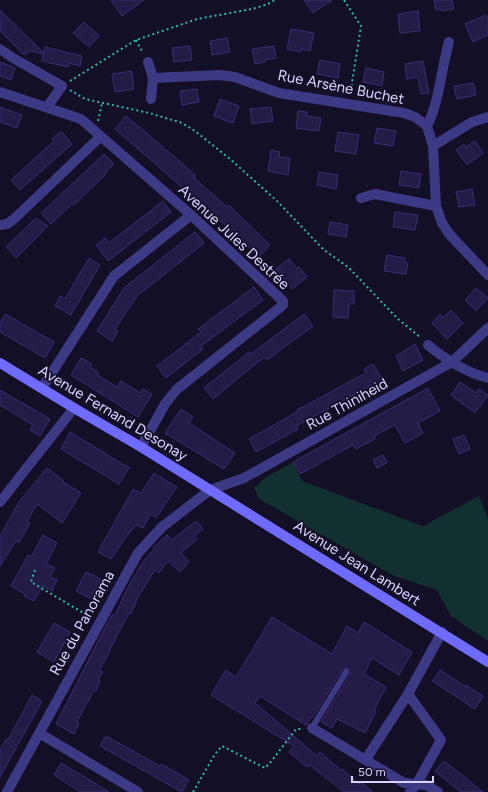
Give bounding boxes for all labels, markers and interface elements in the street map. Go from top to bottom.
street label: Rue Arsène Buchet [276,66,406,108]
street label: Avenue Jules Destrée [175,181,293,293]
street label: Avenue Fernand Desonay [35,361,191,465]
street label: Rue Thiniheid [303,374,391,434]
street label: Avenue Jean Lambert [290,517,424,609]
street label: Rue du Panorama [46,568,118,678]
scale bar [352,758,433,784]
text: 50 m [358,765,386,779]

